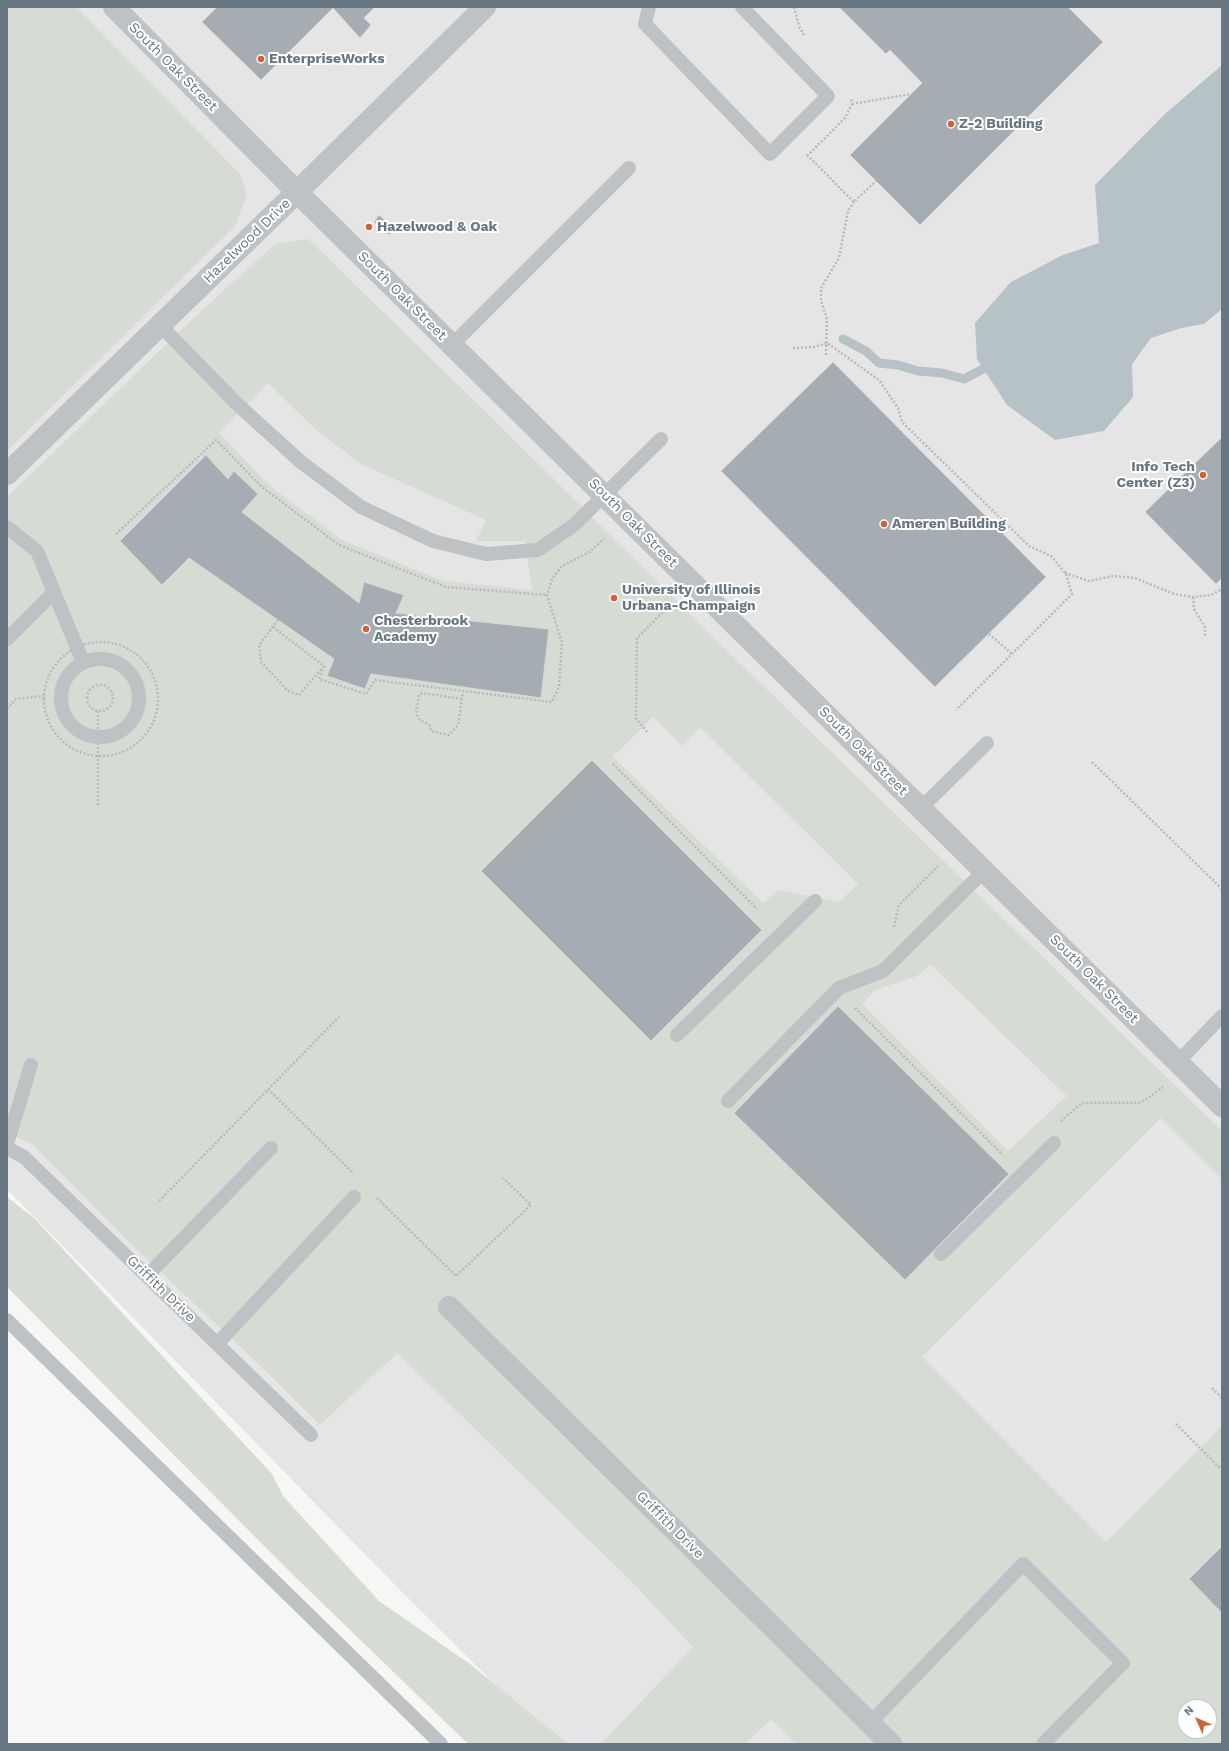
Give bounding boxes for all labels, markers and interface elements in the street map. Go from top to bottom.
street label: South Oak Street [125,19,221,115]
place label: EnterpriseWorks [269,51,385,67]
marker: EnterpriseWorks [256,54,266,64]
place label: Z-2 Building [959,116,1043,132]
marker: Z-2 Building [946,119,956,129]
street label: Hazelwood Drive [200,195,294,287]
place label: Hazelwood & Oak [377,219,497,235]
marker: Hazelwood & Oak [364,222,374,232]
street label: South Oak Street [354,248,450,344]
place label: Info Tech Center (Z3) [1116,459,1195,492]
marker: Info Tech Center (Z3) [1198,470,1208,480]
street label: South Oak Street [585,475,681,571]
place label: Ameren Building [892,516,1006,532]
marker: Ameren Building [879,519,889,529]
place label: University of Illinois Urbana-Champaign [622,582,760,614]
marker: University of Illinois Urbana-Champaign [609,593,619,603]
place label: Chesterbrook Academy [374,613,468,646]
marker: Chesterbrook Academy [361,624,371,634]
street label: South Oak Street [815,703,911,799]
street label: South Oak Street [1046,931,1142,1027]
street label: Griffith Drive [123,1252,199,1326]
street label: Griffith Drive [633,1488,707,1562]
north arrow [1177,1699,1217,1739]
text: N [1181,1703,1196,1718]

